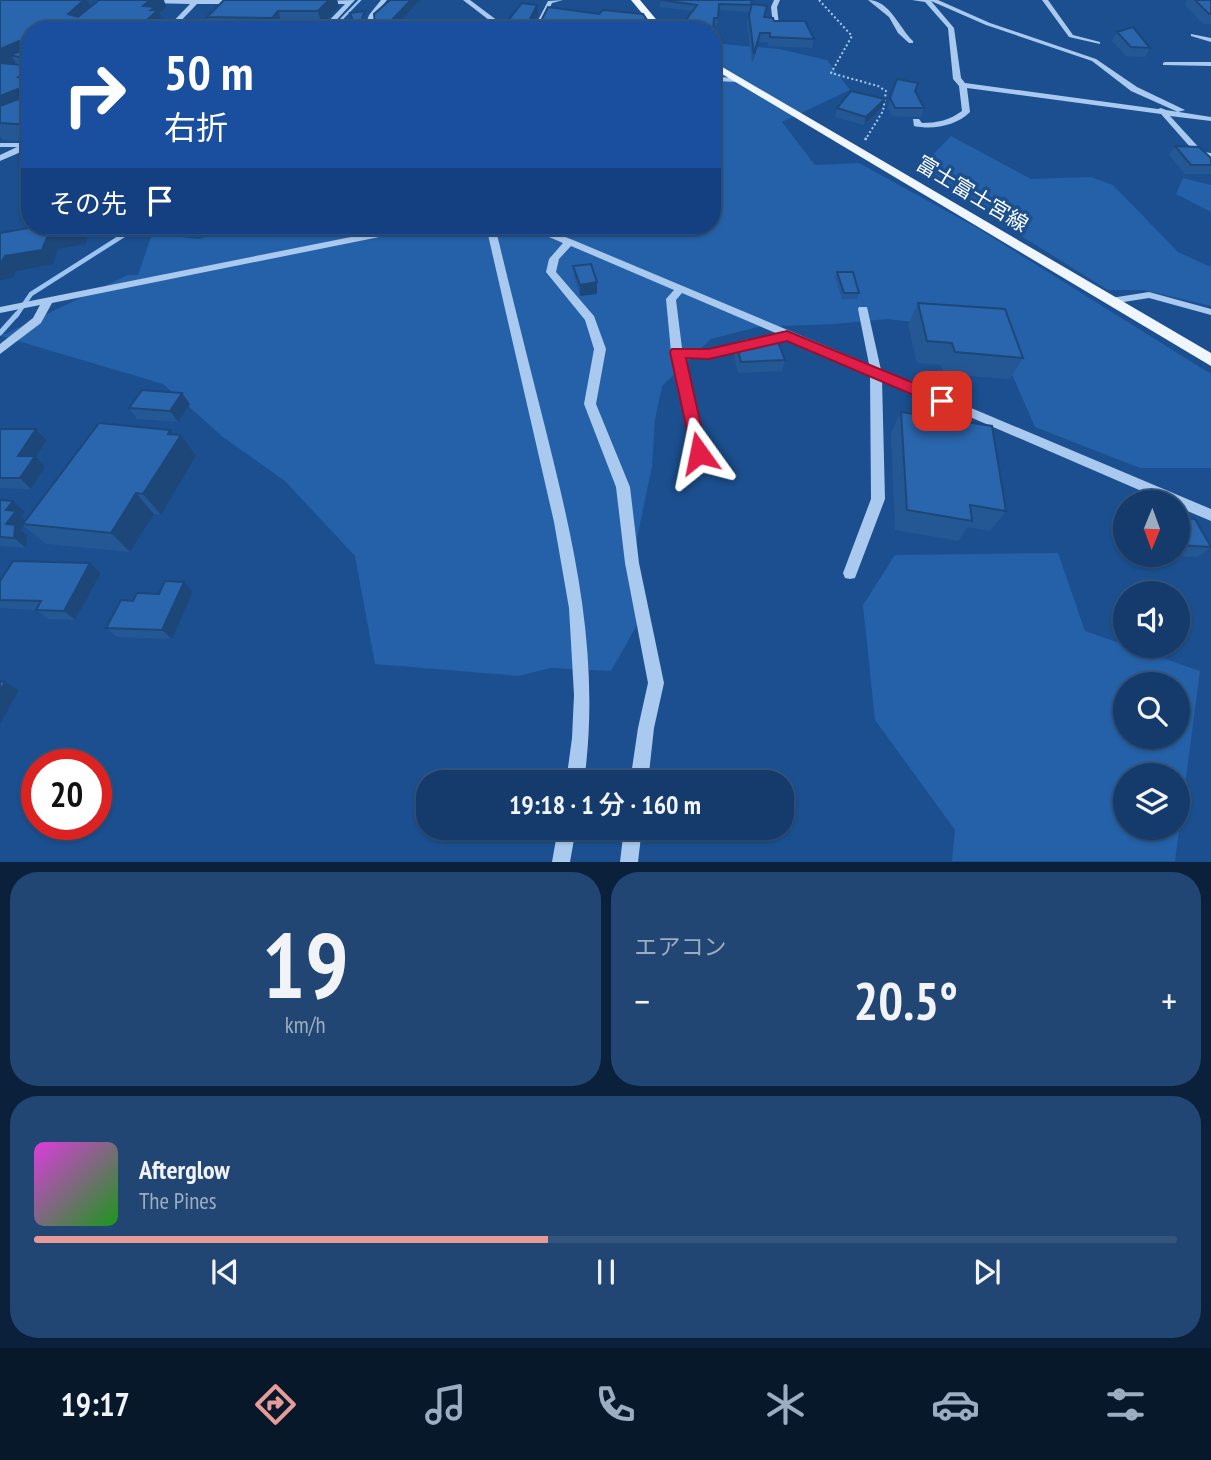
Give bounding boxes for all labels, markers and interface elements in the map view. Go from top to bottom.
text: 50 m [164,40,253,104]
icon: right [49,49,140,140]
text: 右折 [164,106,228,148]
street label: 富士富士宮線 [911,150,1033,238]
icon: arrive [141,182,179,220]
text: その先 [49,187,127,220]
pin [912,371,972,431]
icon: arrive [923,382,961,420]
position arrow [662,416,736,490]
north arrow [1113,490,1190,567]
map controls [1113,490,1190,840]
button: sound [1113,581,1190,658]
button: search [1113,672,1190,749]
speed limit sign: 20 [21,749,112,840]
button: layers [1113,763,1190,840]
text: 19:18 · 1 分 · 160 m [509,788,701,821]
text: 19 [262,905,349,1023]
text: エアコン [635,932,727,961]
text: 20.5° [853,967,958,1034]
text: − [635,976,650,1025]
text: + [1161,976,1177,1025]
text: km/h [285,1010,326,1039]
text: Afterglow [139,1153,230,1186]
text: The Pines [139,1186,217,1215]
icon: previous [206,1253,244,1291]
icon: pause [587,1253,625,1291]
icon: next [968,1253,1006,1291]
icon: directions [251,1380,300,1429]
icon: music [421,1380,470,1429]
icon: phone [591,1380,640,1429]
icon: climate [761,1380,810,1429]
icon: car [931,1380,980,1429]
icon: filters [1101,1380,1150,1429]
text: 19:17 [61,1383,130,1425]

